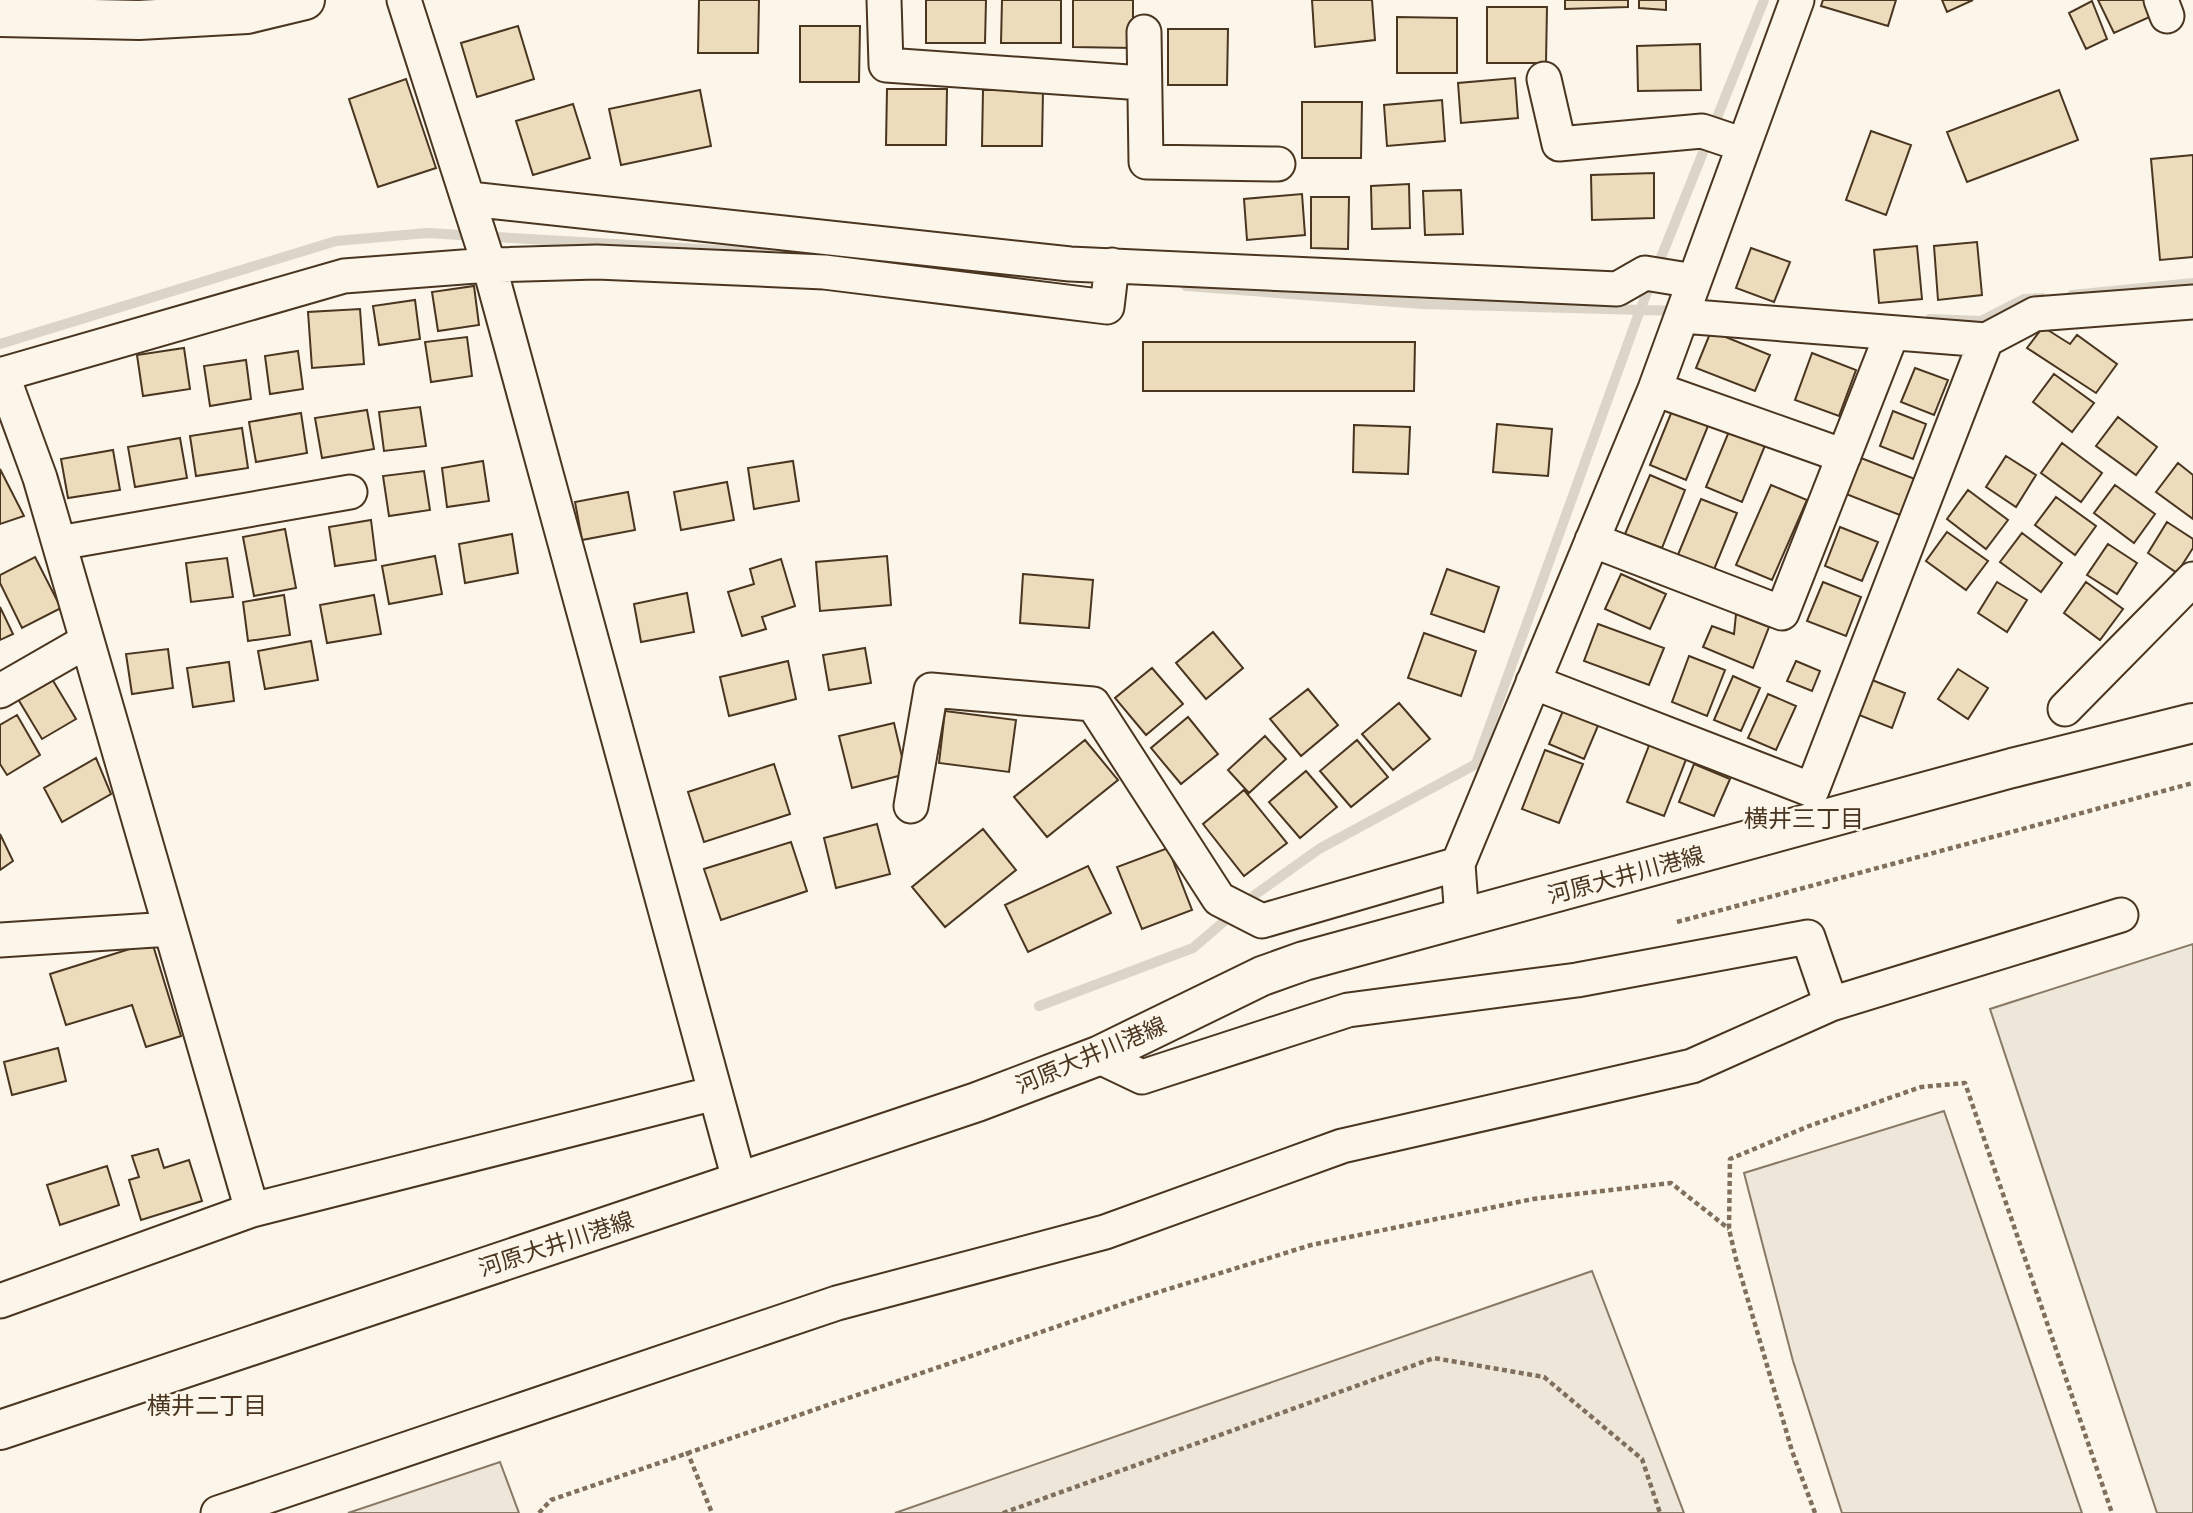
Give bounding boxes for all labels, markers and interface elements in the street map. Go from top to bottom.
district label: 横井三丁目 [1744,805,1864,832]
street label: 河原大井川港線 [1545,842,1707,908]
street label: 河原大井川港線 [1012,1012,1170,1098]
street label: 河原大井川港線 [475,1207,637,1281]
district label: 横井二丁目 [147,1392,267,1419]

